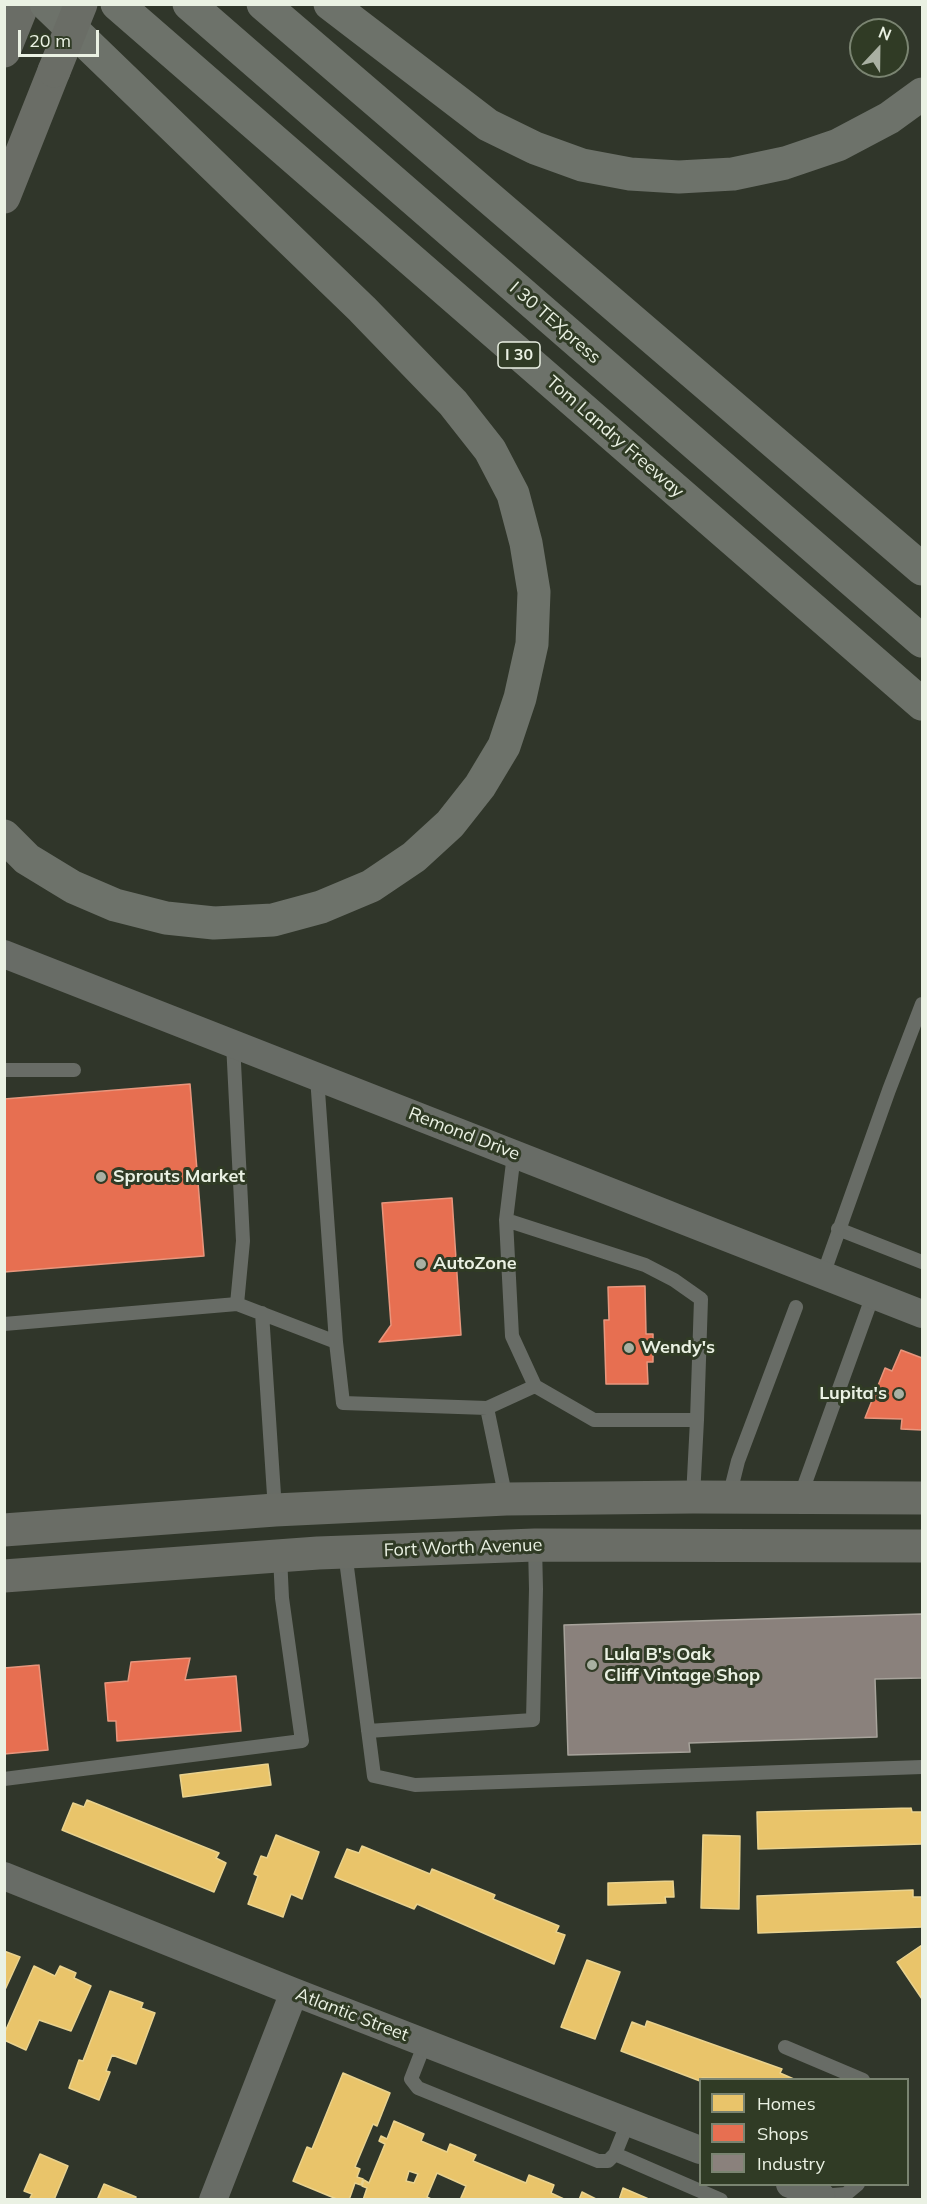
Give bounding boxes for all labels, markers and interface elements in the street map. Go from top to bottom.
scale bar [21,18,102,56]
north arrow [849,18,909,78]
text: N [876,22,894,45]
text: 20 m [29,29,71,52]
street label: I 30 TEXpress [505,278,605,368]
road number: I 30 [498,342,540,368]
street label: Tom Landry Freeway [542,371,688,503]
street label: Remond Drive [405,1103,523,1165]
place label: Sprouts Market [113,1166,245,1188]
marker: Sprouts Market [94,1170,108,1184]
place label: AutoZone [433,1253,517,1275]
marker: AutoZone [414,1257,428,1271]
place label: Wendy's [641,1337,715,1359]
marker: Wendy's [622,1341,636,1355]
place label: Lupita's [819,1383,887,1405]
marker: Lupita's [892,1387,906,1401]
street label: Fort Worth Avenue [383,1534,543,1562]
place label: Lula B's Oak Cliff Vintage Shop [604,1644,760,1686]
marker: Lula B's Oak Cliff Vintage Shop [585,1658,599,1672]
street label: Atlantic Street [293,1984,411,2046]
legend [699,2078,909,2186]
text: Homes [757,2092,816,2115]
text: Shops [757,2122,809,2145]
text: Industry [757,2152,825,2175]

